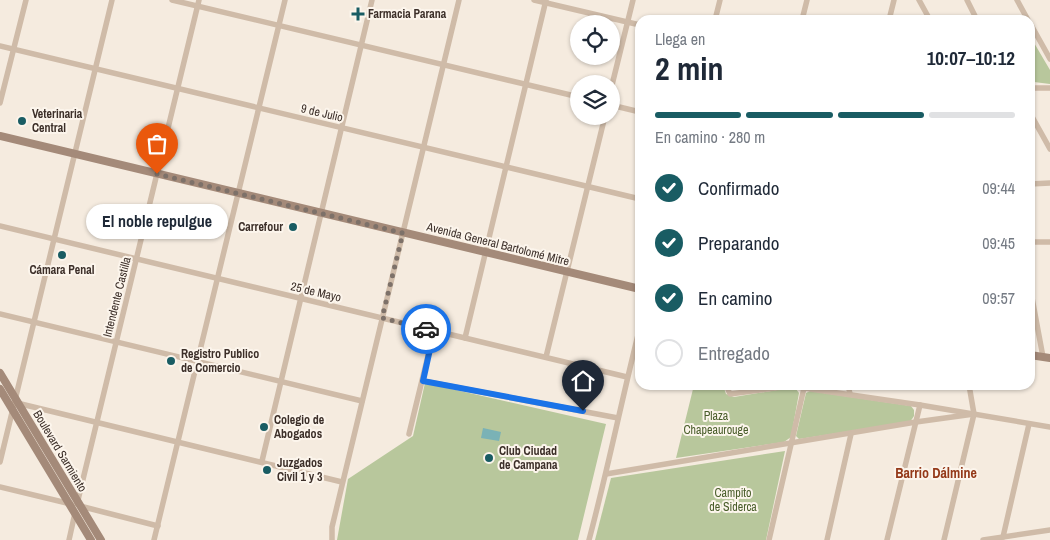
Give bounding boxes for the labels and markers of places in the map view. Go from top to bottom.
place label: Farmacia Parana [368,6,447,22]
marker: Farmacia Parana [352,8,364,20]
place label: Veterinaria Central [32,106,83,136]
marker: Veterinaria Central [16,115,28,127]
pin [136,123,178,174]
callout: El noble repulgue [86,204,228,239]
place label: Carrefour [238,219,283,235]
marker: Carrefour [287,221,299,233]
marker: Cámara Penal [56,249,68,261]
place label: Cámara Penal [29,262,95,278]
place label: Registro Publico de Comercio [181,346,259,376]
marker: Registro Publico de Comercio [165,355,177,367]
pin [562,360,604,411]
place label: Colegio de Abogados [274,412,325,442]
marker: Colegio de Abogados [258,421,270,433]
place label: Club Ciudad de Campana [499,443,558,473]
marker: Club Ciudad de Campana [483,452,495,464]
place label: Juzgados Civil 1 y 3 [277,455,323,485]
marker: Juzgados Civil 1 y 3 [261,464,273,476]

